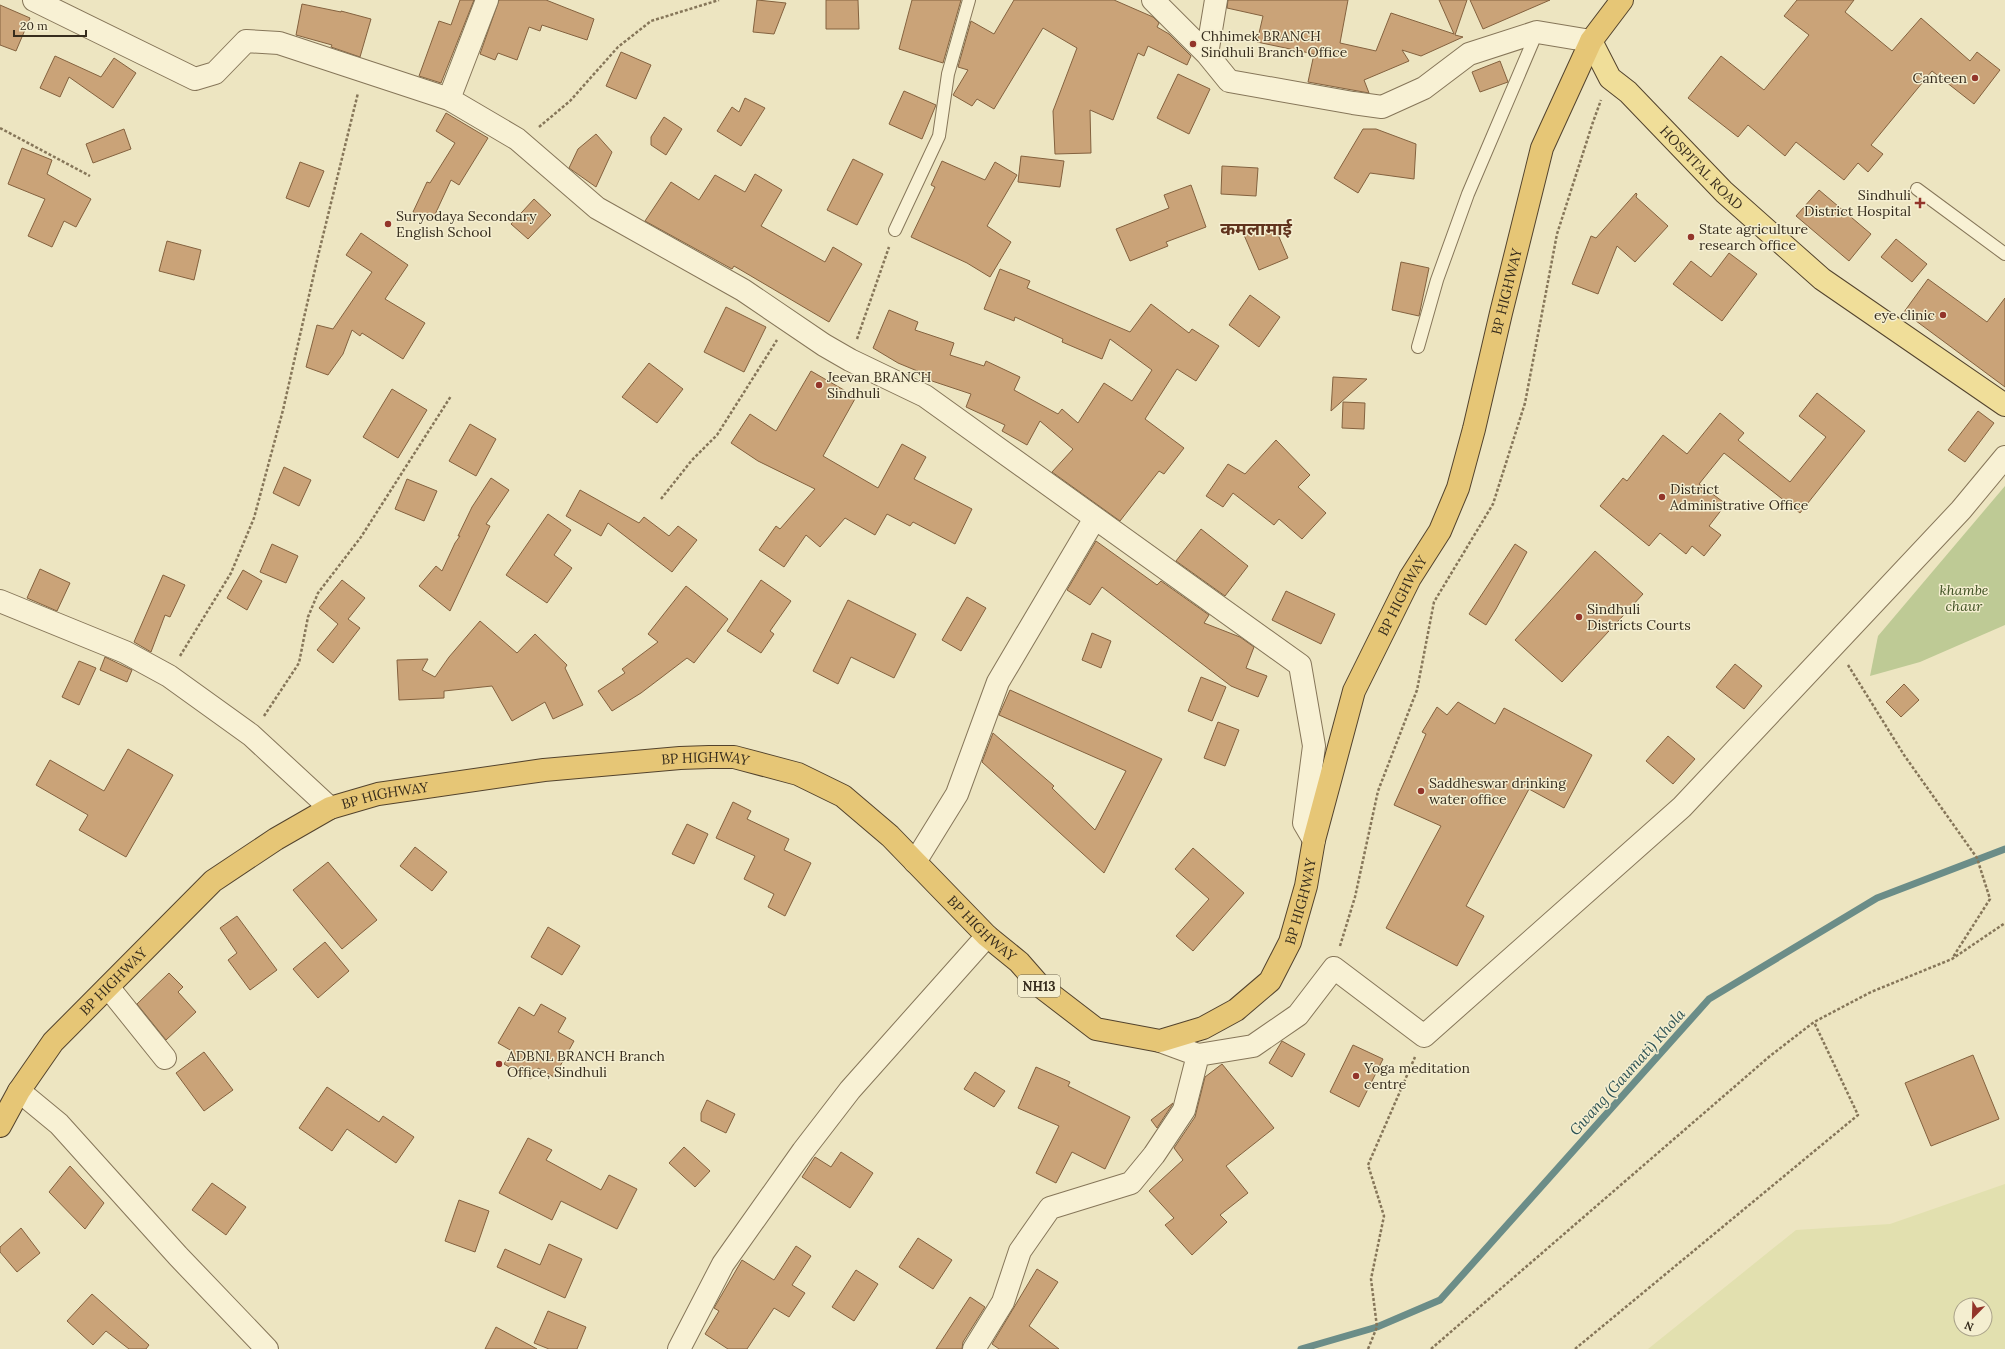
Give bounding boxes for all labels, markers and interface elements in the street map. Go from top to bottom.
scale bar [14,12,86,38]
text: 20 m [20,18,48,33]
place label: Chhimek BRANCH Sindhuli Branch Office [1201,27,1348,61]
marker: Chhimek BRANCH Sindhuli Branch Office [1188,39,1198,49]
place label: Canteen [1913,69,1967,87]
marker: Canteen [1970,73,1980,83]
street label: HOSPITAL ROAD [1656,122,1747,214]
place label: Sindhuli District Hospital [1804,186,1911,220]
marker: Sindhuli District Hospital [1914,197,1926,209]
place label: Suryodaya Secondary English School [396,207,537,241]
district label: कमलामाई [1220,217,1293,240]
marker: Suryodaya Secondary English School [383,219,393,229]
place label: State agriculture research office [1699,220,1808,254]
marker: State agriculture research office [1686,232,1696,242]
street label: BP HIGHWAY [1487,245,1526,336]
place label: eye clinic [1874,306,1935,324]
marker: eye clinic [1938,310,1948,320]
place label: Jeevan BRANCH Sindhuli [826,368,932,402]
marker: Jeevan BRANCH Sindhuli [814,380,824,390]
place label: District Administrative Office [1669,480,1809,514]
marker: District Administrative Office [1657,492,1667,502]
street label: BP HIGHWAY [1374,551,1432,639]
park label: khambe chaur [1939,581,1989,615]
place label: Sindhuli Districts Courts [1587,600,1691,634]
marker: Sindhuli Districts Courts [1574,612,1584,622]
street label: BP HIGHWAY [660,748,752,770]
place label: Saddheswar drinking water office [1429,774,1566,808]
street label: BP HIGHWAY [339,778,431,813]
marker: Saddheswar drinking water office [1416,786,1426,796]
street label: BP HIGHWAY [1281,856,1320,946]
street label: BP HIGHWAY [943,892,1021,966]
street label: BP HIGHWAY [76,943,152,1019]
road number: NH13 [1018,975,1060,997]
water label: Gwang (Gaumati) Khola [1565,1004,1690,1140]
place label: ADBNL BRANCH Branch Office, Sindhuli [506,1047,665,1081]
marker: ADBNL BRANCH Branch Office, Sindhuli [494,1059,504,1069]
place label: Yoga meditation centre [1363,1059,1470,1093]
marker: Yoga meditation centre [1351,1071,1361,1081]
north arrow [1953,1297,1993,1337]
text: N [1962,1318,1976,1334]

